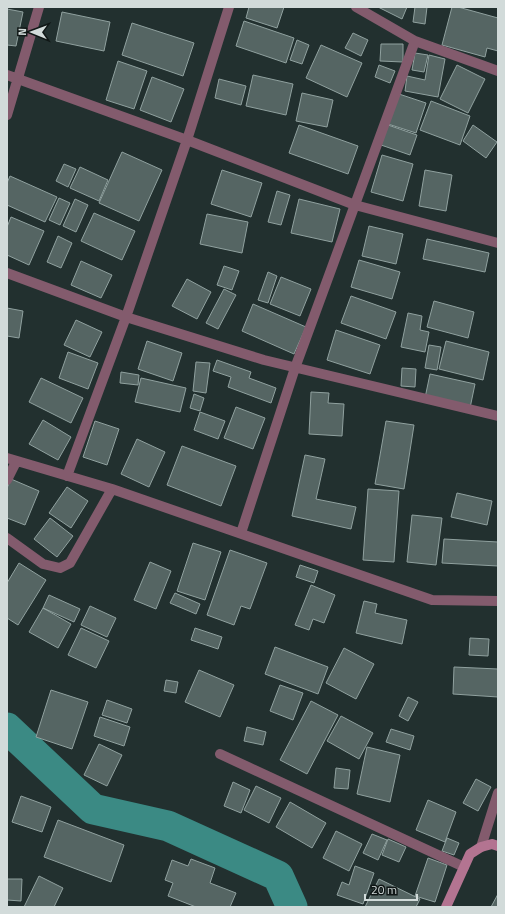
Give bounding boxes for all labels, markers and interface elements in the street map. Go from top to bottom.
north arrow [12,12,52,52]
text: N [14,28,30,36]
scale bar [365,876,417,902]
text: 20 m [371,880,397,899]

